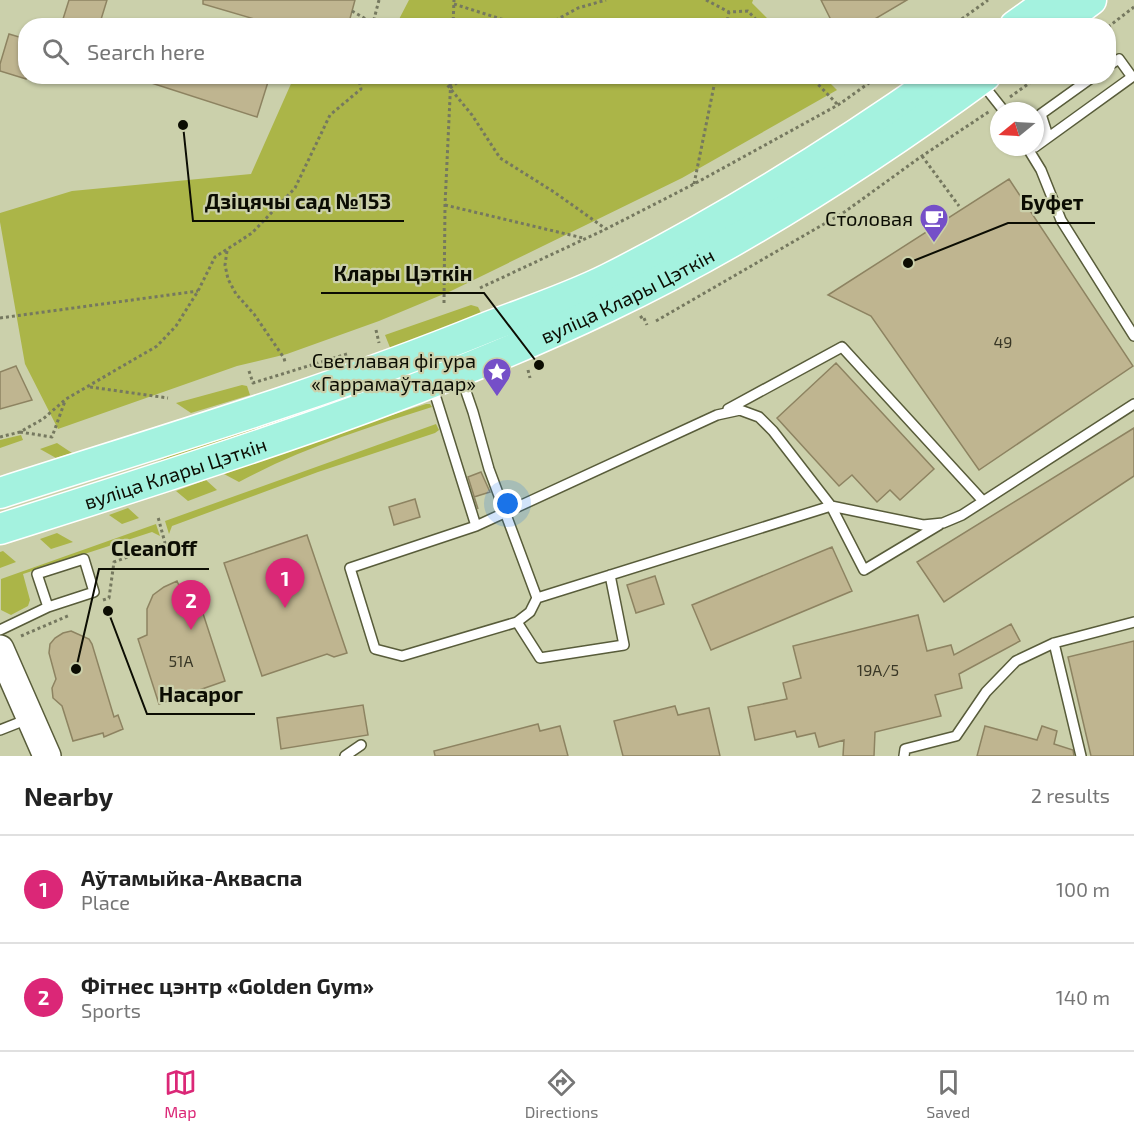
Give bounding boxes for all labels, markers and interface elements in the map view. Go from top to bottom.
search box [18,18,1116,84]
icon: search [39,35,72,68]
text: Search here [87,38,205,64]
north arrow [990,102,1044,156]
callout: Дзіцячы сад №153 [193,182,404,221]
callout: Буфет [1008,184,1095,223]
text: Дзіцячы сад №153 [205,188,391,213]
text: Буфет [1021,189,1084,214]
cafe icon: Столовая [918,202,950,244]
place label: Столовая [825,206,913,230]
street label: вуліца Клары Цэткін [537,242,718,348]
callout: Клары Цэткін [321,254,484,293]
text: Клары Цэткін [334,260,472,285]
house number: 49 [994,332,1013,351]
place label: Светлавая фігура «Гаррамаўтадар» [311,348,476,396]
place icon: Светлавая фігура «Гаррамаўтадар» [481,356,513,398]
street label: вуліца Клары Цэткін [81,432,270,514]
your location [493,489,522,518]
callout: CleanOff [99,530,209,569]
text: CleanOff [111,535,198,560]
pin: 1 [266,558,304,608]
pin: 2 [172,580,210,630]
house number: 51А [169,651,193,670]
house number: 19А/5 [857,660,899,679]
callout: Насарог [147,675,255,714]
text: Насарог [159,681,243,706]
text: Nearby [24,780,113,811]
text: 2 results [1031,783,1110,807]
text: Аўтамыйка-Акваспа [81,864,302,890]
text: 1 [39,877,48,901]
text: 100 m [1056,877,1110,901]
text: Place [81,890,130,914]
text: Фітнес цэнтр «Golden Gym» [81,972,374,998]
text: 2 [38,985,49,1009]
text: 140 m [1056,985,1110,1009]
text: Sports [81,998,141,1022]
tab: Map [164,1066,197,1121]
tab: Directions [525,1066,598,1121]
tab: Saved [926,1066,970,1121]

